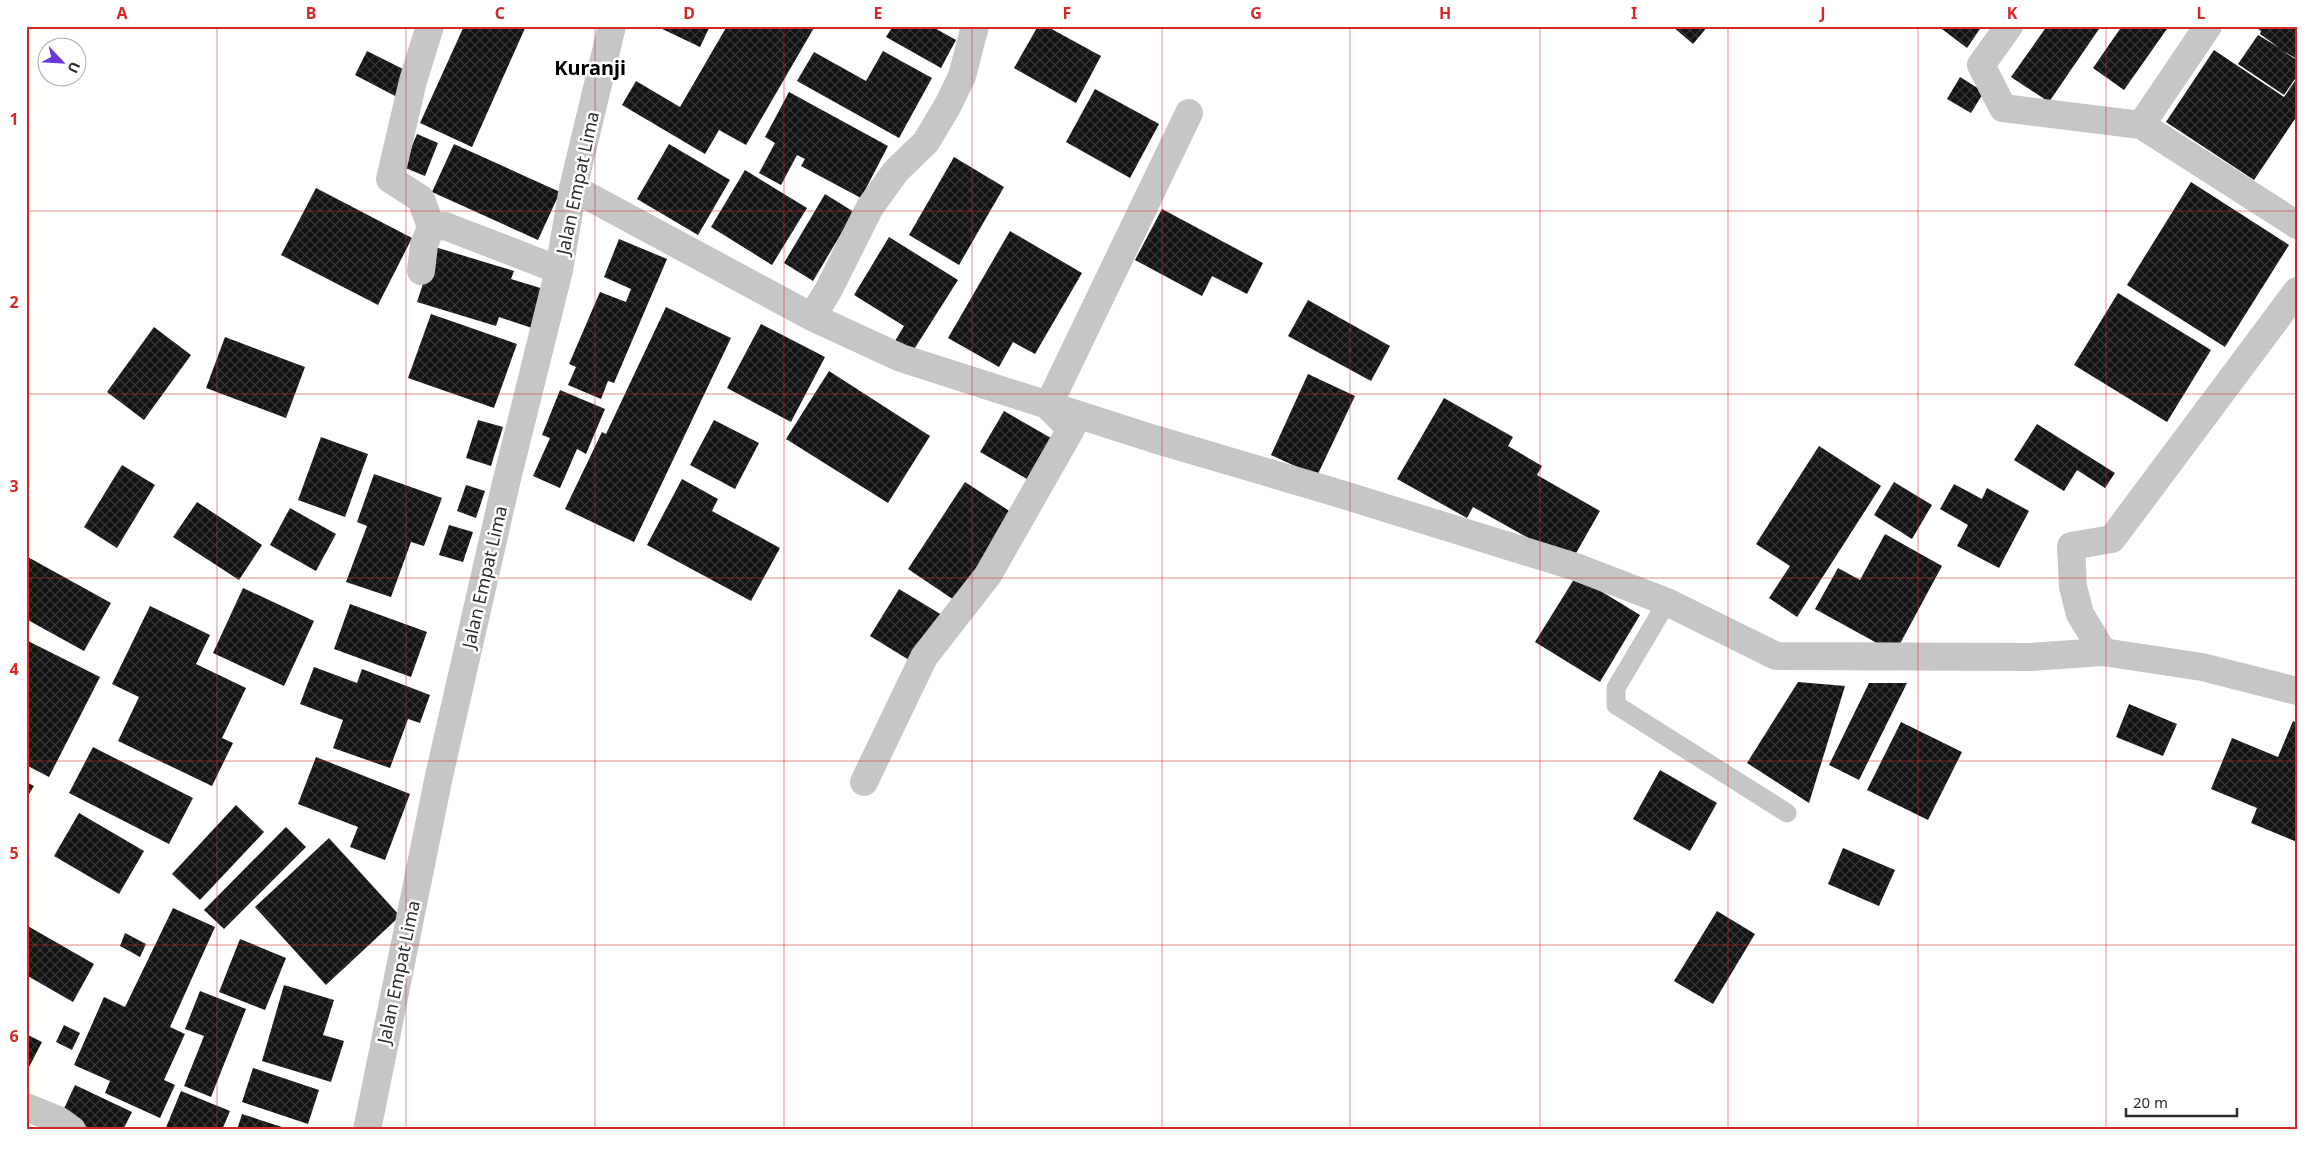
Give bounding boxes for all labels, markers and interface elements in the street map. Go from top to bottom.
text: A [116,2,128,24]
text: B [306,2,316,24]
text: C [495,2,505,24]
text: D [683,2,695,24]
text: E [874,2,883,24]
text: F [1063,2,1071,24]
text: G [1250,2,1262,24]
text: H [1439,2,1451,24]
text: I [1631,2,1637,24]
text: J [1818,2,1826,24]
text: K [2007,2,2018,24]
text: L [2197,2,2206,24]
north arrow [38,38,88,88]
district label: Kuranji [554,54,626,81]
text: U [63,59,85,77]
text: 1 [9,108,19,130]
street label: Jalan Empat Lima [550,109,604,259]
text: 2 [9,291,19,313]
text: 3 [9,475,19,497]
street label: Jalan Empat Lima [455,503,512,653]
text: 4 [9,658,19,680]
text: 5 [9,842,19,864]
street label: Jalan Empat Lima [371,898,425,1048]
text: 6 [9,1025,19,1047]
scale bar [2126,1086,2237,1118]
text: 20 m [2133,1092,2168,1112]

